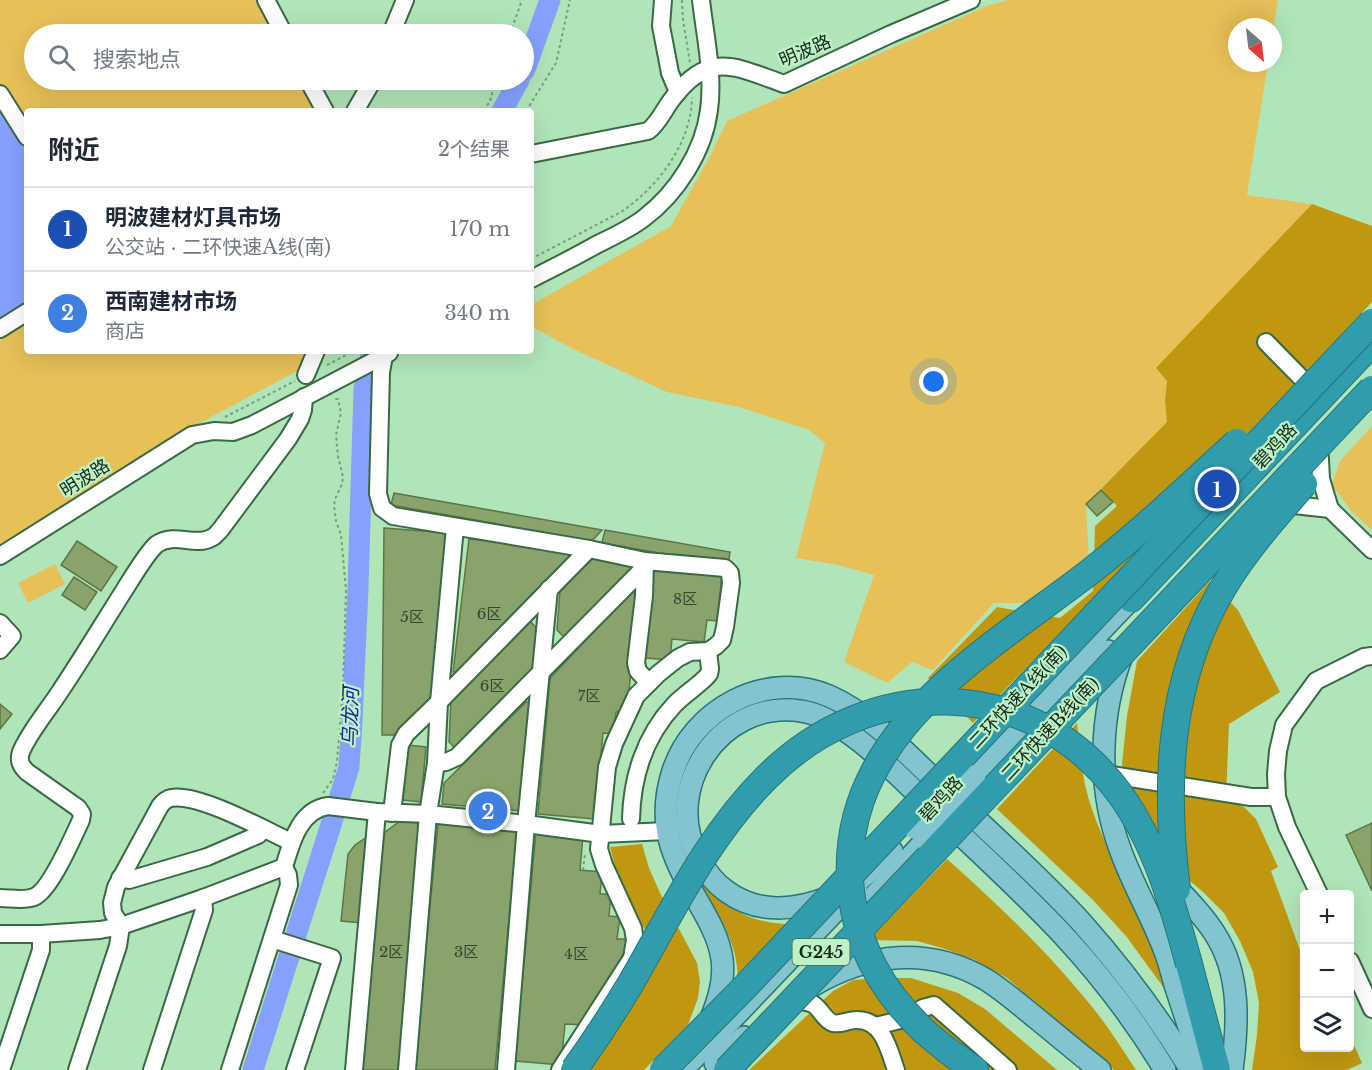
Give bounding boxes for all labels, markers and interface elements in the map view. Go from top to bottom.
north arrow [1228,18,1282,72]
search box [24,24,534,90]
street label: 明波路 [776,30,834,72]
icon: search [45,41,78,74]
text: 搜索地点 [93,46,181,73]
text: 附近 [48,134,100,166]
text: 2个结果 [438,137,510,161]
text: 明波建材灯具市场 [105,204,281,231]
text: 1 [63,217,72,241]
text: 170 m [450,217,510,241]
text: 公交站 · 二环快速A线(南) [105,235,331,259]
text: 西南建材市场 [105,288,237,315]
text: 2 [61,301,74,325]
text: 340 m [445,301,510,325]
text: 商店 [105,319,145,343]
your location [919,367,948,396]
street label: 碧鸡路 [1249,419,1301,473]
street label: 明波路 [56,454,114,502]
pin: 1 [1198,466,1236,512]
house number: 8区 [673,589,697,608]
house number: 6区 [477,604,501,623]
house number: 5区 [400,607,424,626]
street label: 二环快速A线(南) [964,641,1072,753]
street label: 二环快速B线(南) [996,673,1104,785]
house number: 6区 [480,676,504,695]
water label: 乌龙河 [337,683,363,747]
house number: 7区 [578,686,600,705]
street label: 碧鸡路 [915,772,967,826]
pin: 2 [468,788,508,834]
map controls [1300,890,1354,1052]
button: + [1300,890,1354,944]
road number: G245 [792,939,850,965]
house number: 2区 [379,942,403,961]
house number: 3区 [454,942,478,961]
house number: 4区 [564,944,588,963]
button: − [1300,944,1354,998]
button: layers [1300,998,1354,1052]

